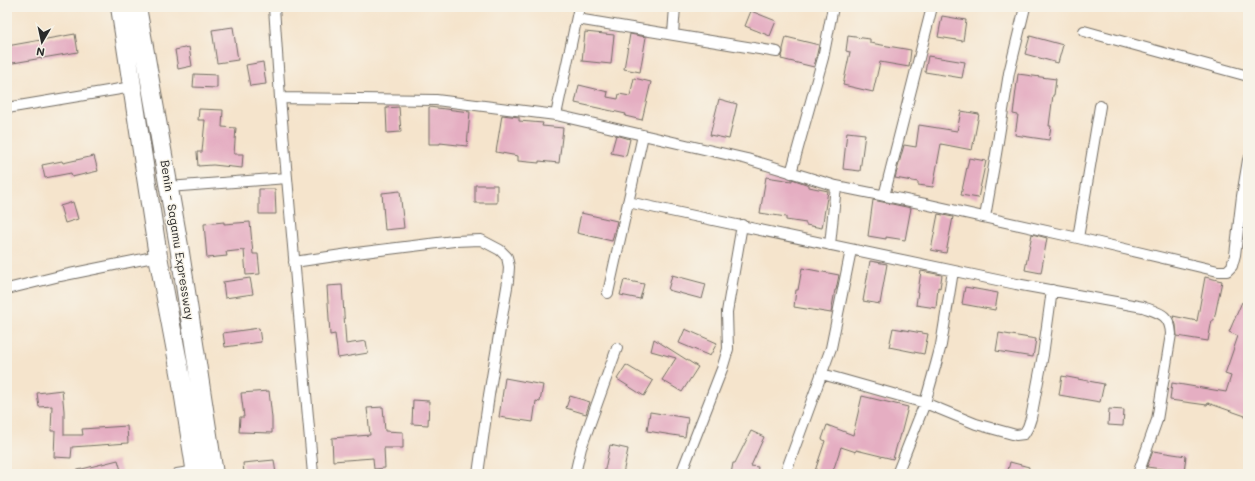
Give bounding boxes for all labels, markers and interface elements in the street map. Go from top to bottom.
north arrow [22,22,62,62]
text: N [35,44,46,60]
street label: Benin - Sagamu Expressway [157,159,199,321]

